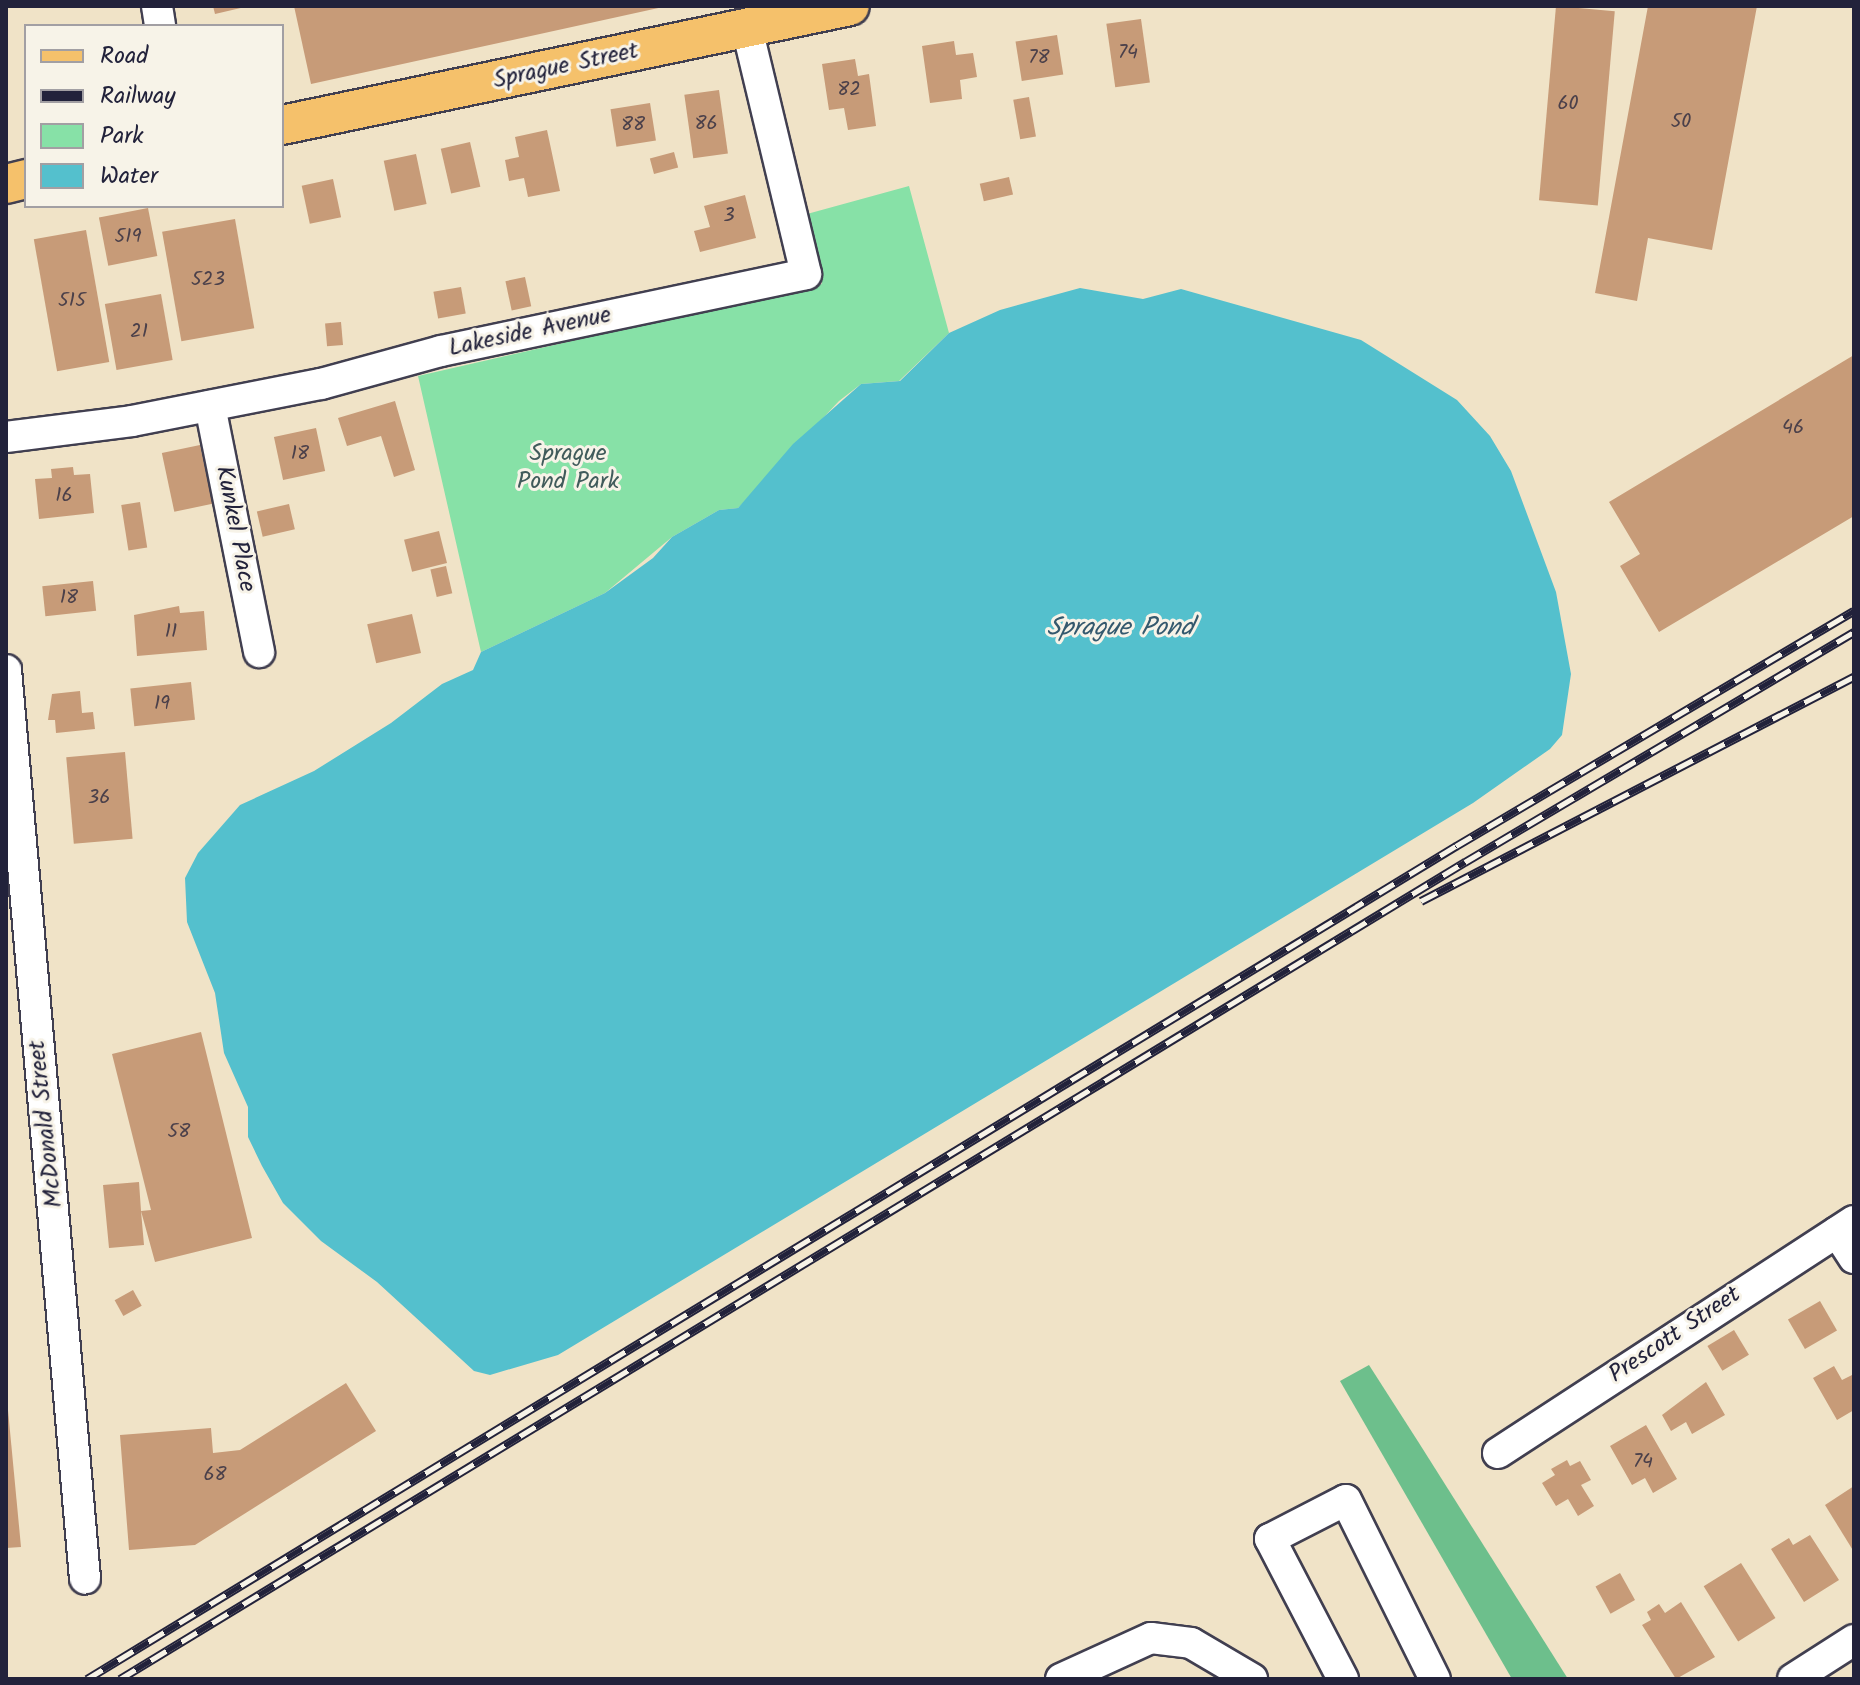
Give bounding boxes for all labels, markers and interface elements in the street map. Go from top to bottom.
legend [24,24,284,208]
text: Road [100,37,148,76]
street label: Sprague Street [491,37,641,95]
house number: 74 [1118,41,1138,65]
house number: 78 [1028,46,1050,70]
text: Railway [100,77,176,116]
house number: 82 [837,78,861,102]
house number: 60 [1557,92,1579,116]
house number: 50 [1671,110,1691,134]
house number: 86 [694,112,718,136]
house number: 88 [621,113,645,137]
text: Park [100,117,144,156]
text: Water [100,157,158,196]
house number: 3 [723,204,735,228]
house number: 519 [115,225,141,249]
house number: 523 [191,268,225,292]
house number: 515 [58,289,86,313]
street label: Lakeside Avenue [446,301,614,363]
house number: 21 [130,320,148,344]
house number: 46 [1782,416,1804,440]
park label: Sprague Pond Park [517,440,619,496]
house number: 18 [291,442,309,466]
street label: Kunkel Place [209,464,261,594]
house number: 16 [55,484,73,508]
house number: 18 [60,586,78,610]
water label: Sprague Pond [1047,613,1193,645]
house number: 11 [165,620,177,644]
house number: 19 [154,692,170,716]
house number: 36 [88,786,110,810]
street label: McDonald Street [23,1039,69,1209]
house number: 58 [168,1120,190,1144]
street label: Prescott Street [1604,1280,1746,1390]
house number: 74 [1633,1450,1653,1474]
house number: 68 [203,1463,227,1487]

